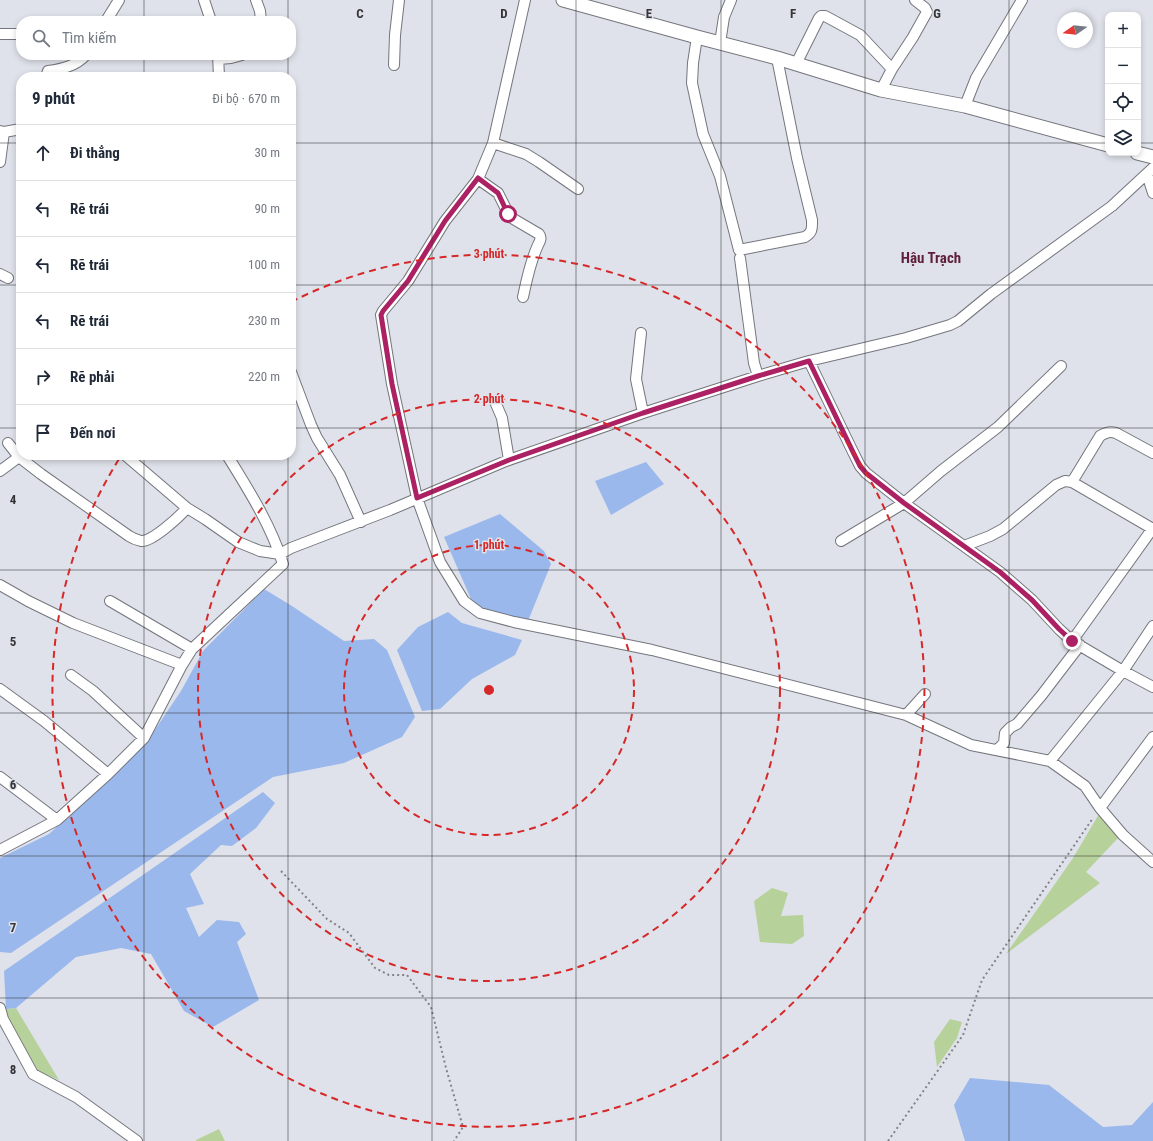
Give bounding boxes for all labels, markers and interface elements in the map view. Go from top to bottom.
text: C [356,6,364,21]
text: D [500,6,508,21]
text: E [646,6,653,21]
text: F [790,6,796,21]
text: G [933,6,941,21]
north arrow [1057,12,1093,48]
map controls [1105,12,1141,156]
button: + [1105,12,1141,48]
search box [16,16,296,60]
icon: search [30,27,52,49]
text: Tìm kiếm [62,29,117,47]
button: − [1105,48,1141,84]
button: locate [1105,84,1141,120]
text: 9 phút [32,88,75,108]
text: Đi bộ · 670 m [212,91,280,106]
button: layers [1105,120,1141,156]
icon: ahead [32,142,54,164]
text: Đi thẳng [70,144,120,162]
text: 30 m [254,145,280,160]
icon: left [32,198,54,220]
text: Rẽ trái [70,200,109,218]
text: 90 m [254,201,280,216]
route start [499,205,517,223]
text: 3 phút [474,247,504,261]
district label: Hậu Trạch [901,249,961,267]
icon: left [32,254,54,276]
text: Rẽ trái [70,256,109,274]
text: 100 m [248,257,280,272]
icon: left [32,310,54,332]
text: Rẽ trái [70,312,109,330]
text: 230 m [248,313,280,328]
icon: right [32,366,54,388]
text: Rẽ phải [70,368,115,386]
text: 220 m [248,369,280,384]
text: 2 phút [474,392,504,406]
icon: arrive [32,422,54,444]
text: Đến nơi [70,424,116,442]
text: 4 [10,492,17,507]
text: 1 phút [474,538,504,552]
route end [1063,632,1081,650]
text: 5 [10,634,17,649]
centre of rings [482,683,496,697]
text: 6 [10,777,17,792]
text: 7 [10,920,17,935]
text: 8 [10,1062,16,1077]

